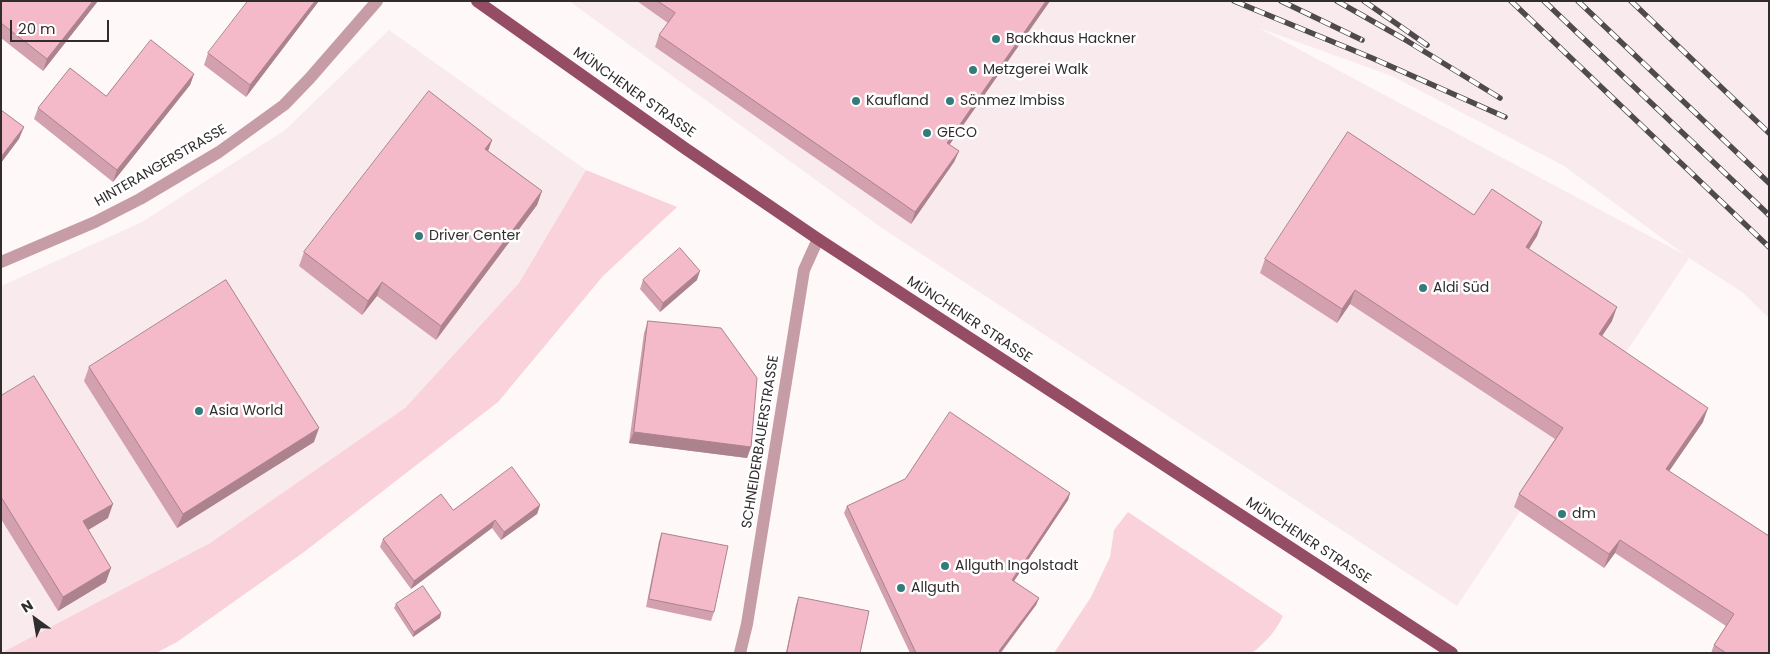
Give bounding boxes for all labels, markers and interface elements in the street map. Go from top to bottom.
scale bar [12,10,111,42]
text: 20 m [18,18,56,39]
place label: Backhaus Hackner [1006,31,1136,47]
marker: Backhaus Hackner [990,33,1002,45]
street label: MÜNCHENER STRASSE [570,44,698,142]
place label: Metzgerei Walk [983,62,1088,78]
marker: Metzgerei Walk [967,64,979,76]
place label: Kaufland [866,93,929,109]
place label: Sönmez Imbiss [960,93,1065,109]
marker: Kaufland [850,95,862,107]
marker: Sönmez Imbiss [944,95,956,107]
street label: HINTERANGERSTRASSE [92,121,230,211]
place label: GECO [937,125,977,141]
marker: GECO [921,127,933,139]
place label: Driver Center [429,228,521,244]
marker: Driver Center [413,230,425,242]
street label: MÜNCHENER STRASSE [903,273,1035,367]
place label: Aldi Süd [1433,280,1489,296]
marker: Aldi Süd [1417,282,1429,294]
street label: SCHNEIDERBAUERSTRASSE [739,354,783,530]
place label: Asia World [209,403,283,419]
marker: Asia World [193,405,205,417]
street label: MÜNCHENER STRASSE [1242,494,1374,588]
place label: dm [1572,506,1596,522]
marker: dm [1556,508,1568,520]
place label: Allguth Ingolstadt [955,558,1078,574]
marker: Allguth Ingolstadt [939,560,951,572]
place label: Allguth [911,580,960,596]
marker: Allguth [895,582,907,594]
north arrow [10,594,60,644]
text: N [17,595,37,618]

